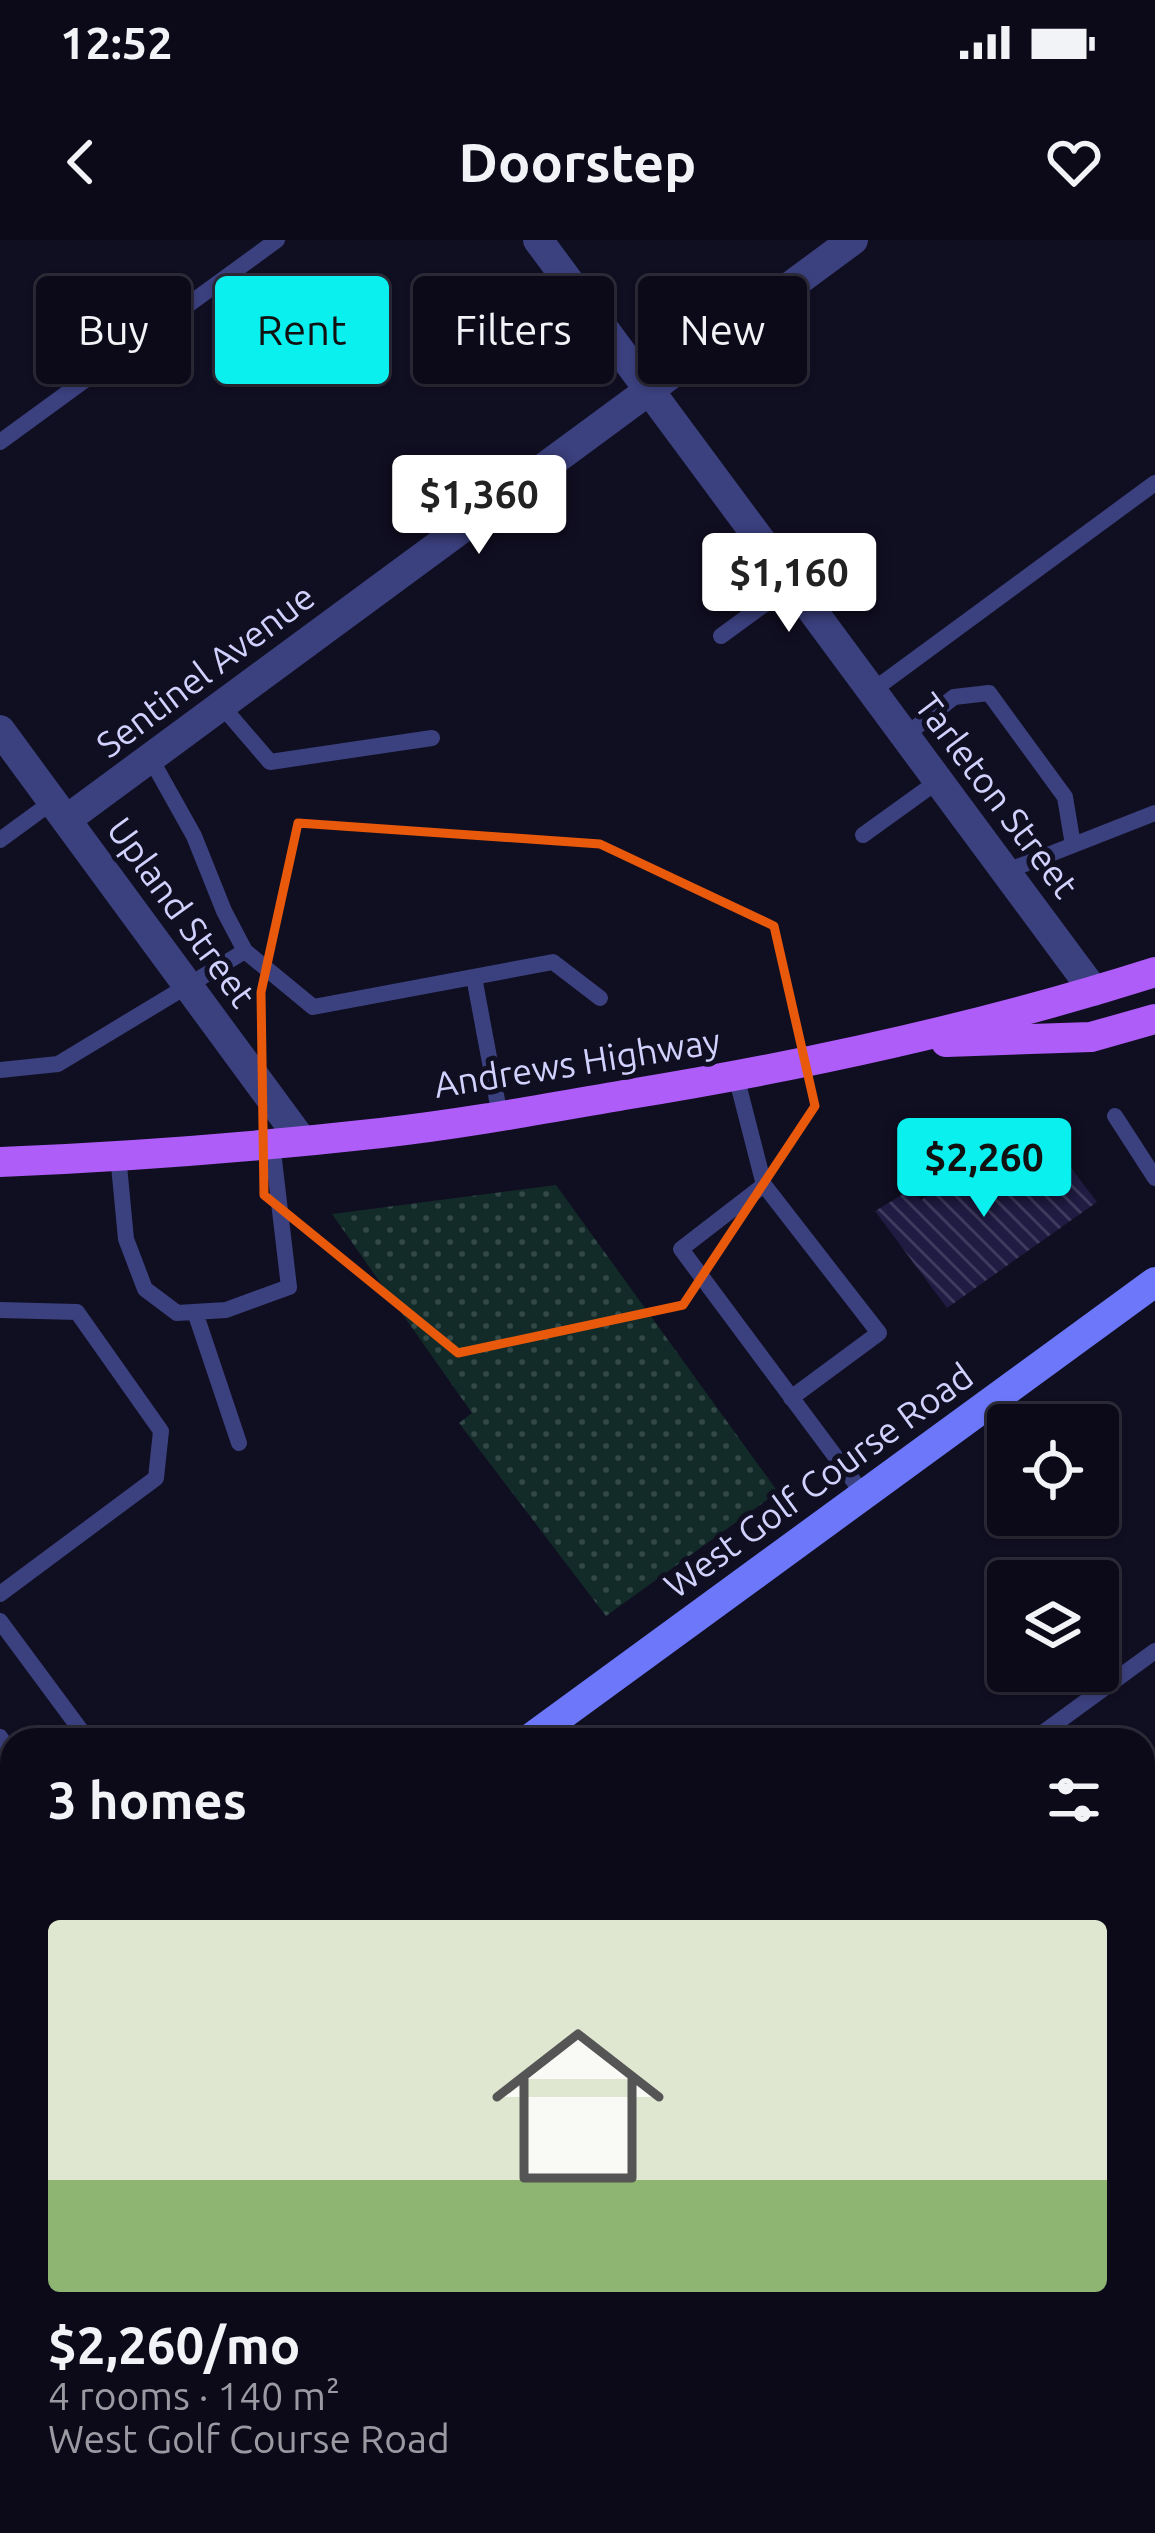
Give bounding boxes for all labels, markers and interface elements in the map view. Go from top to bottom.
text: 12:52 [60,17,173,68]
icon: back [48,129,114,195]
icon: heart [1041,129,1107,195]
text: Doorstep [459,132,696,192]
chip: Buy [36,276,191,384]
chip: Rent [215,276,389,384]
chip: Filters [413,276,614,384]
chip: New [638,276,807,384]
pin: $1,360 [381,455,577,557]
text: $1,360 [419,472,539,515]
pin: $1,160 [691,533,887,635]
text: $1,160 [729,550,849,593]
street label: Sentinel Avenue [88,575,322,765]
street label: Tarleton Street [907,685,1087,905]
street label: Upland Street [100,809,264,1015]
street label: Andrews Highway [431,1019,723,1105]
pin: $2,260 [886,1118,1082,1220]
text: $2,260 [924,1135,1044,1178]
street label: West Golf Course Road [656,1354,980,1606]
map controls [987,1404,1119,1692]
button: locate [987,1404,1119,1536]
button: layers [987,1560,1119,1692]
icon: filters [1041,1767,1107,1833]
text: 3 homes [48,1771,247,1829]
icon: home [470,1998,686,2214]
text: $2,260/mo [48,2316,300,2374]
text: 4 rooms · 140 m² [48,2374,340,2417]
text: West Golf Course Road [48,2417,450,2460]

